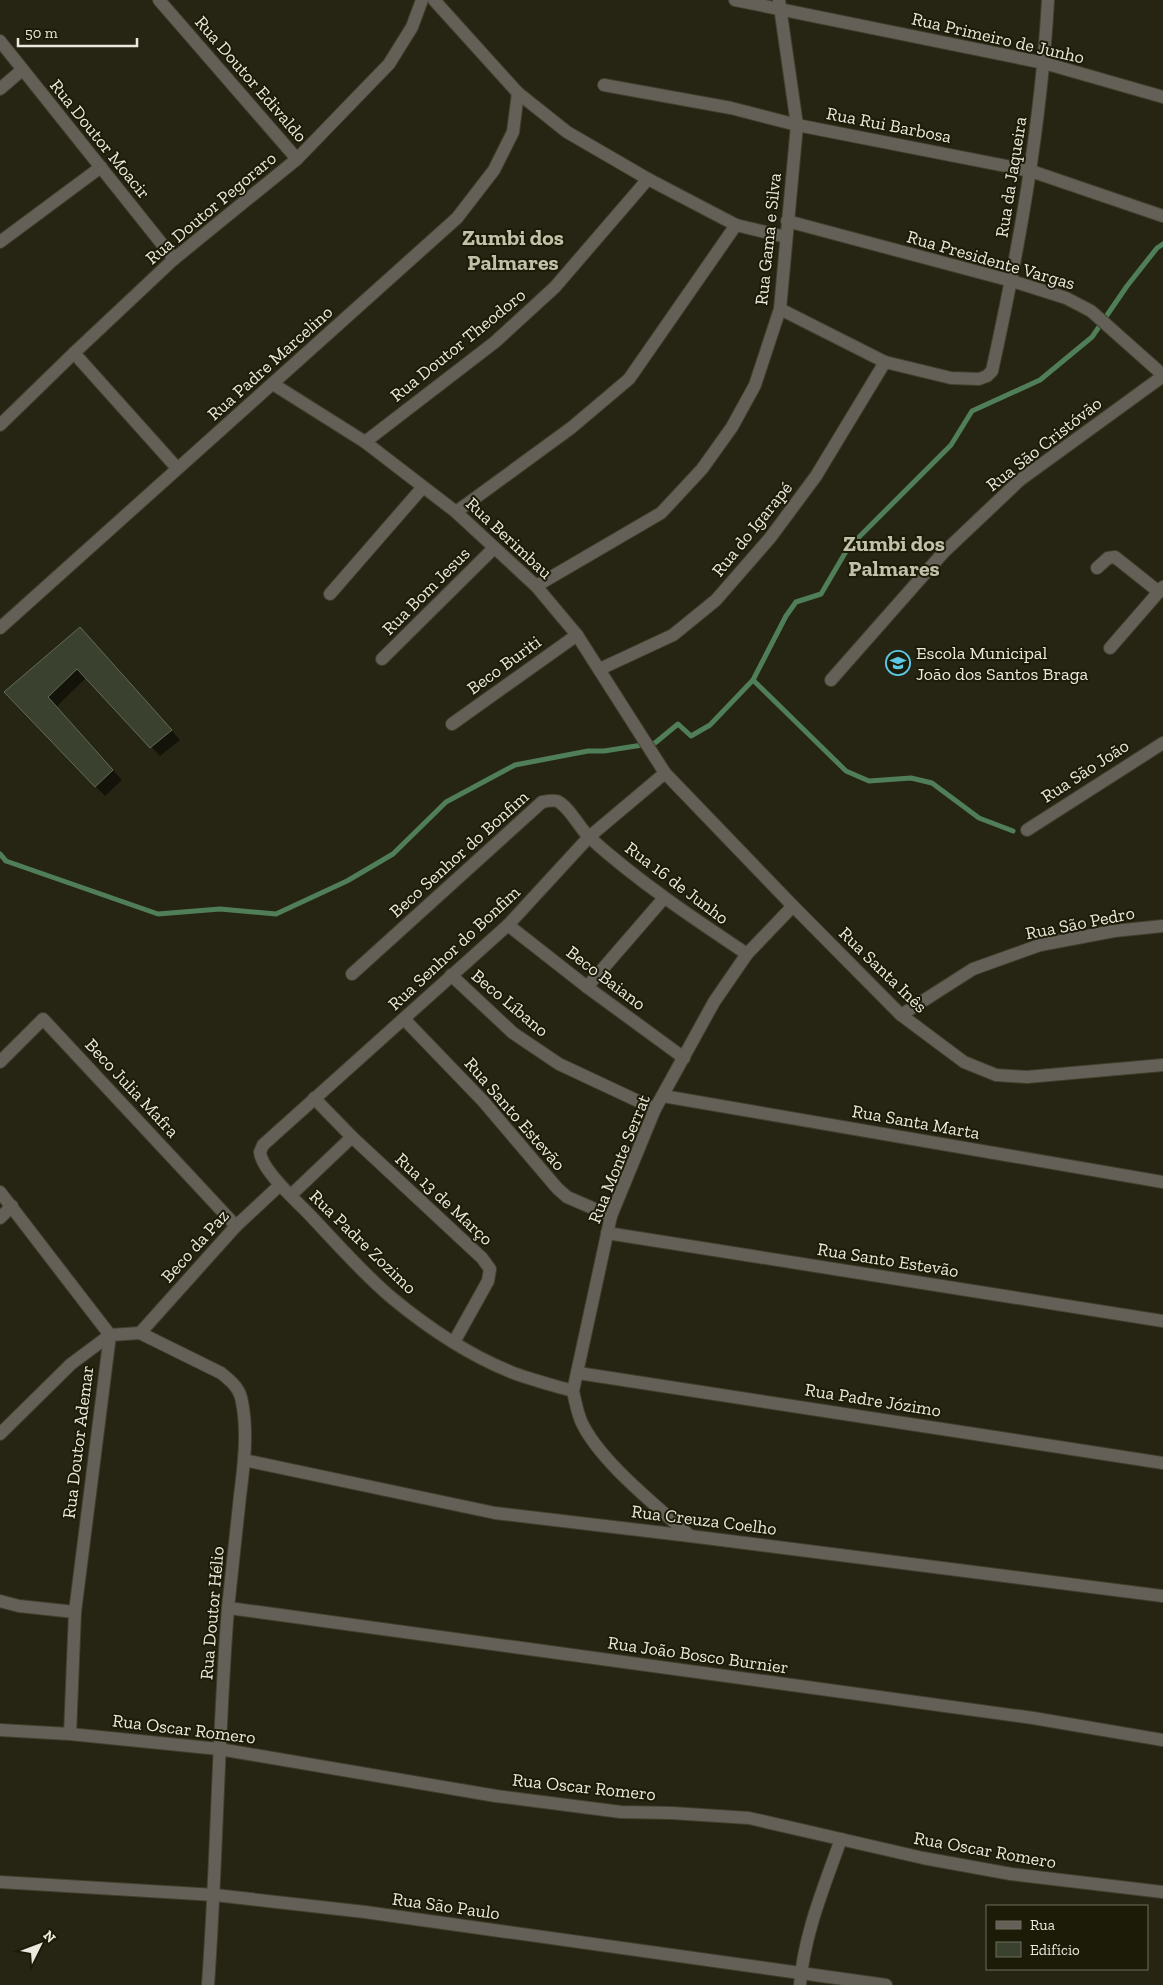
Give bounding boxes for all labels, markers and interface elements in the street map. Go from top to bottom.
street label: Rua Primeiro de Junho [910,7,1086,69]
street label: Rua Doutor Edivaldo [190,11,312,147]
scale bar [18,15,136,47]
text: 50 m [25,24,58,42]
street label: Rua Doutor Moacir [45,75,155,203]
street label: Rua Rui Barbosa [825,102,954,148]
street label: Rua da Jaqueira [991,115,1031,239]
street label: Rua Doutor Pegoraro [141,147,281,269]
street label: Rua Gama e Silva [750,171,786,306]
district label: Zumbi dos Palmares [462,224,564,276]
street label: Rua Presidente Vargas [904,225,1078,295]
street label: Rua Doutor Theodoro [386,284,530,406]
street label: Rua Padre Marcelino [203,301,337,425]
street label: Rua São Cristóvão [982,392,1106,496]
street label: Rua do Igarapé [707,477,797,581]
street label: Rua Berimbau [461,492,557,584]
district label: Zumbi dos Palmares [843,530,945,582]
street label: Rua Bom Jesus [377,542,475,640]
street label: Beco Buriti [463,631,545,699]
place label: Escola Municipal João dos Santos Braga [916,642,1089,685]
school or university icon: Escola Municipal João dos Santos Braga [885,650,911,676]
street label: Rua São João [1037,734,1133,808]
street label: Beco Senhor do Bonfim [385,785,533,922]
street label: Rua 16 de Junho [621,837,733,929]
street label: Rua Senhor do Bonfim [383,881,525,1015]
street label: Rua São Pedro [1024,902,1136,944]
street label: Rua Santa Inês [834,922,932,1018]
street label: Beco Baiano [562,941,650,1015]
street label: Beco Líbano [467,964,553,1042]
street label: Beco Julia Mafra [80,1034,184,1142]
street label: Rua Santo Estevão [460,1053,570,1175]
street label: Rua Monte Serrat [583,1091,655,1227]
street label: Rua Santa Marta [850,1100,982,1144]
street label: Rua 13 de Março [391,1148,497,1250]
street label: Rua Padre Zozimo [305,1185,421,1299]
street label: Beco da Paz [156,1205,234,1287]
street label: Rua Santo Estevão [816,1238,960,1282]
street label: Rua Doutor Ademar [58,1364,98,1520]
street label: Rua Padre Józimo [803,1378,943,1422]
street label: Rua Creuza Coelho [630,1500,778,1540]
street label: Rua Doutor Hélio [195,1545,229,1681]
street label: Rua João Bosco Burnier [606,1631,790,1679]
street label: Rua Oscar Romero [111,1709,257,1749]
street label: Rua Oscar Romero [511,1769,657,1805]
street label: Rua Oscar Romero [912,1827,1058,1873]
street label: Rua São Paulo [391,1888,501,1924]
legend [986,1905,1148,1970]
text: Rua [1030,1916,1055,1934]
north arrow [15,1920,65,1970]
text: N [39,1927,59,1947]
text: Edifício [1030,1941,1080,1959]

